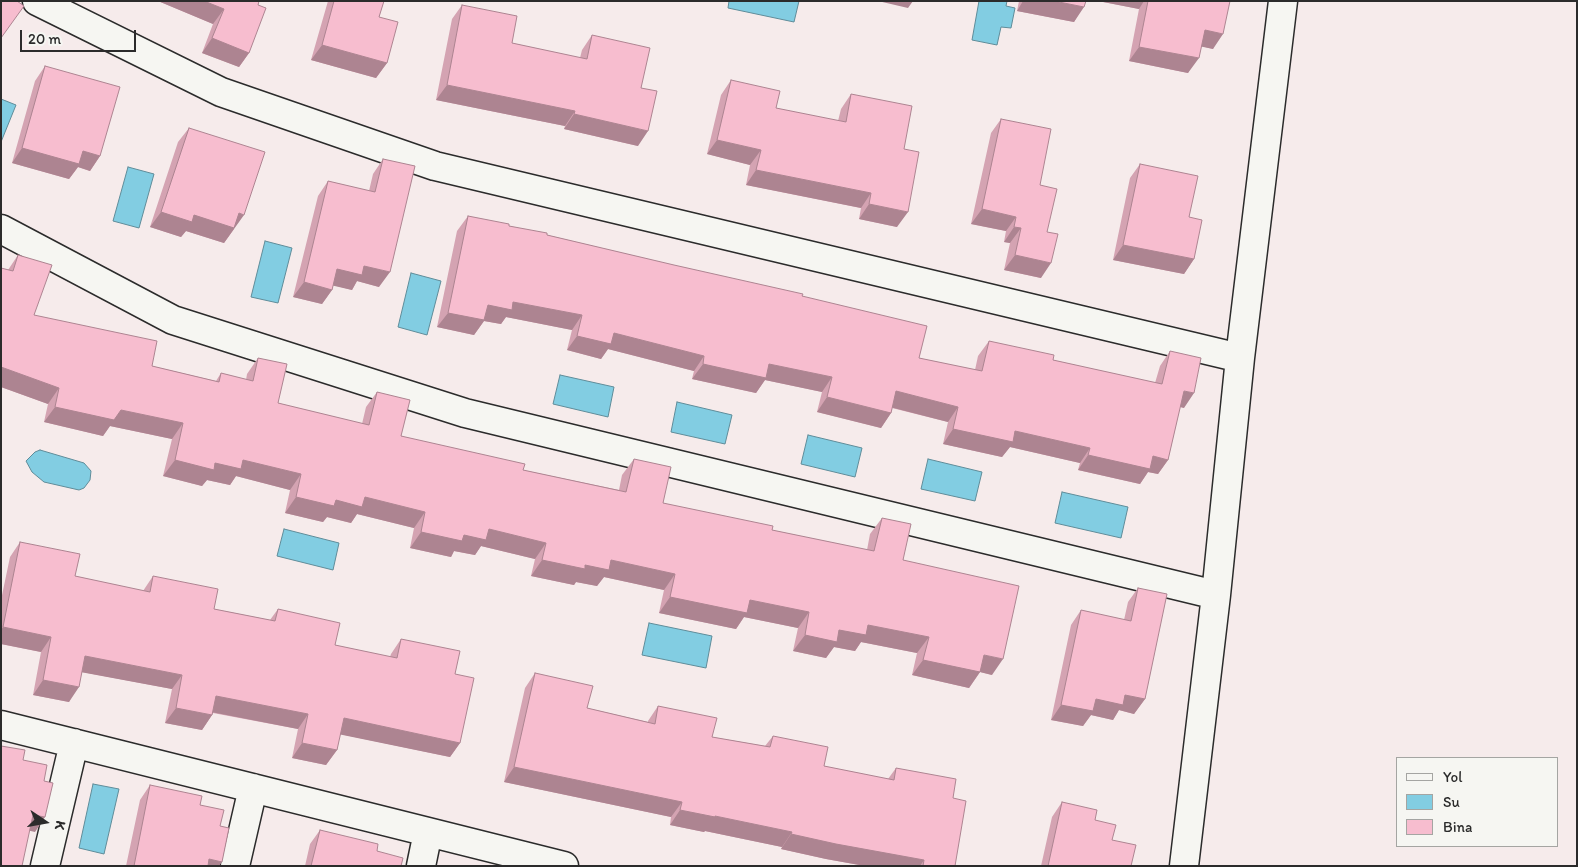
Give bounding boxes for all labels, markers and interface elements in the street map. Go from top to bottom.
scale bar [22,20,139,52]
text: 20 m [28,30,61,48]
legend [1396,757,1558,847]
text: Yol [1443,768,1462,786]
text: Su [1443,793,1460,811]
north arrow [20,797,70,847]
text: Bina [1443,818,1472,836]
text: K [51,819,69,831]

